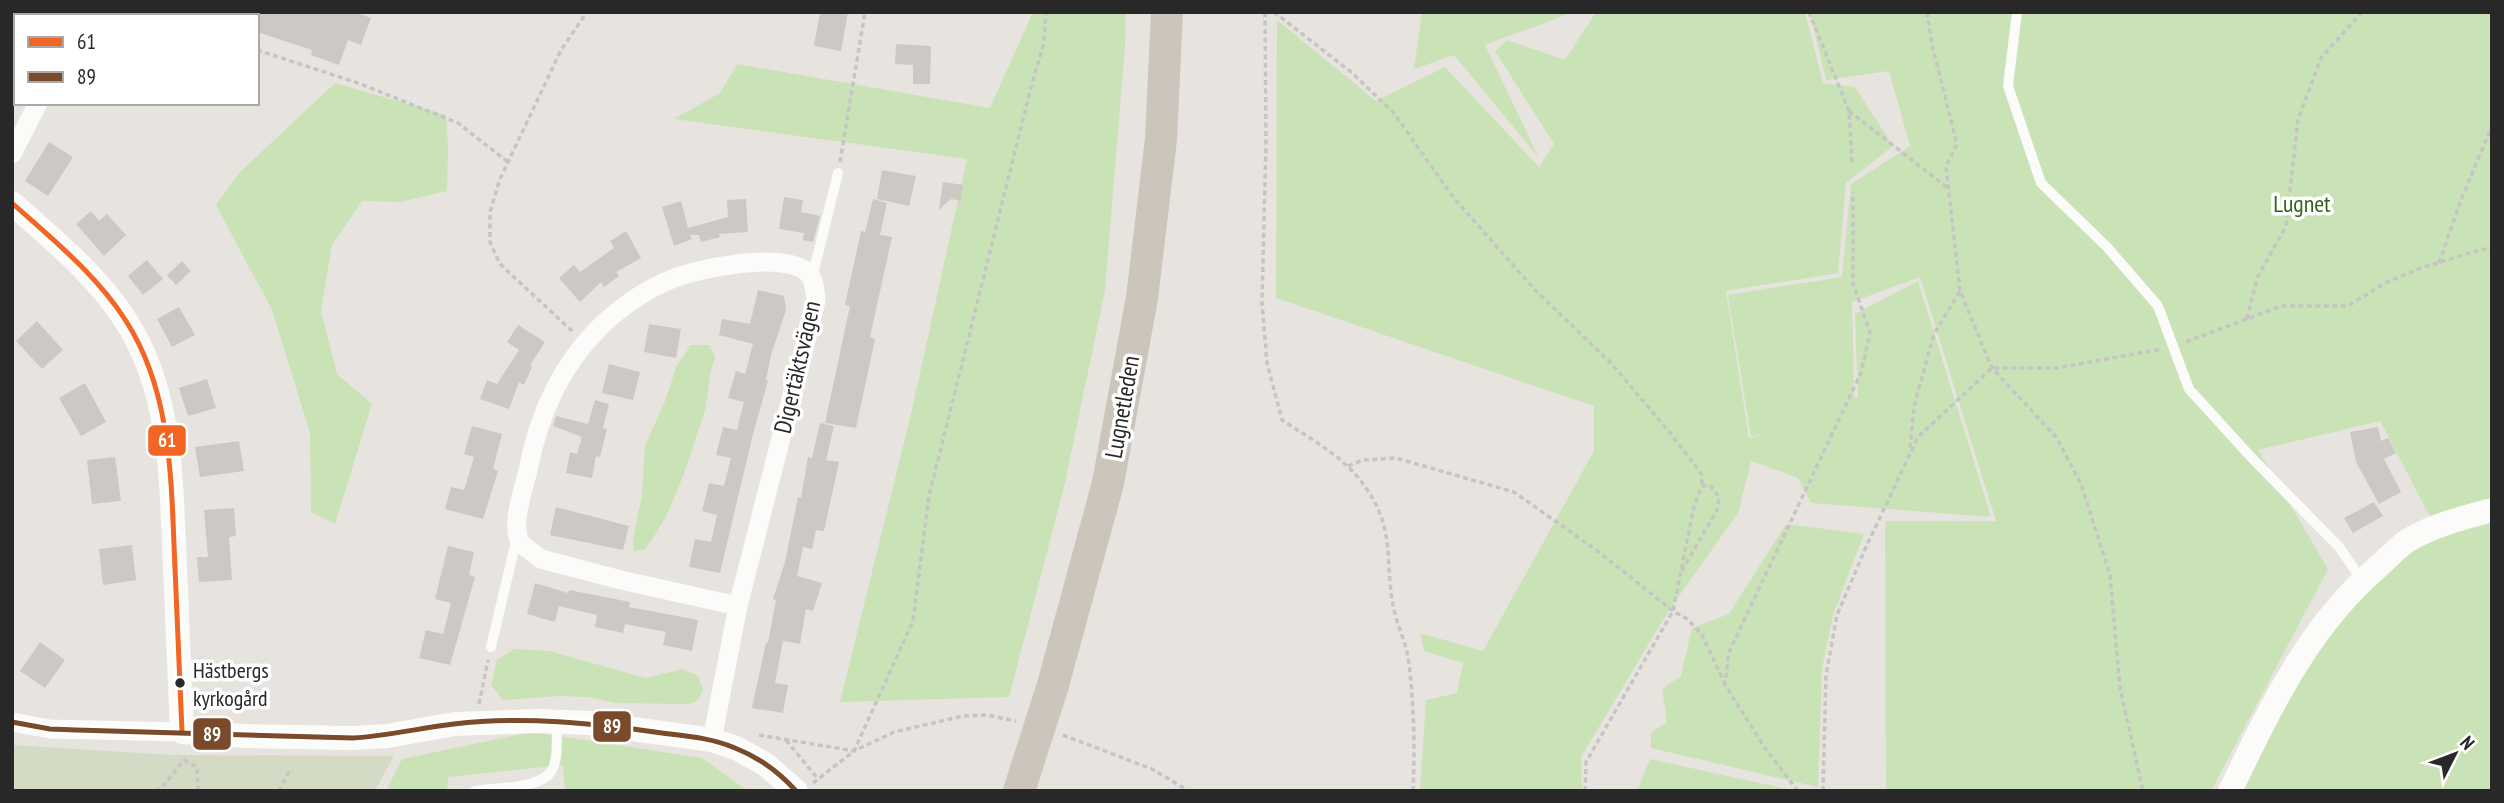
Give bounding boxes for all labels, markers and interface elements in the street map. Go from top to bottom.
legend [14,14,259,105]
text: 61 [77,28,96,55]
text: 89 [77,63,96,90]
park label: Lugnet [2273,188,2331,219]
street label: Digertäktsvägen [767,298,827,436]
street label: Lugnetleden [1098,353,1146,461]
line badge: 61 [147,424,187,457]
text: 61 [158,428,176,452]
place label: Hästbergs kyrkogård [193,656,269,712]
marker: Hästbergs kyrkogård [173,676,187,690]
line badge: 89 [592,710,632,743]
text: 89 [603,714,621,738]
line badge: 89 [192,717,232,751]
north arrow [2420,719,2490,789]
text: 89 [203,722,221,746]
text: N [2455,731,2480,754]

